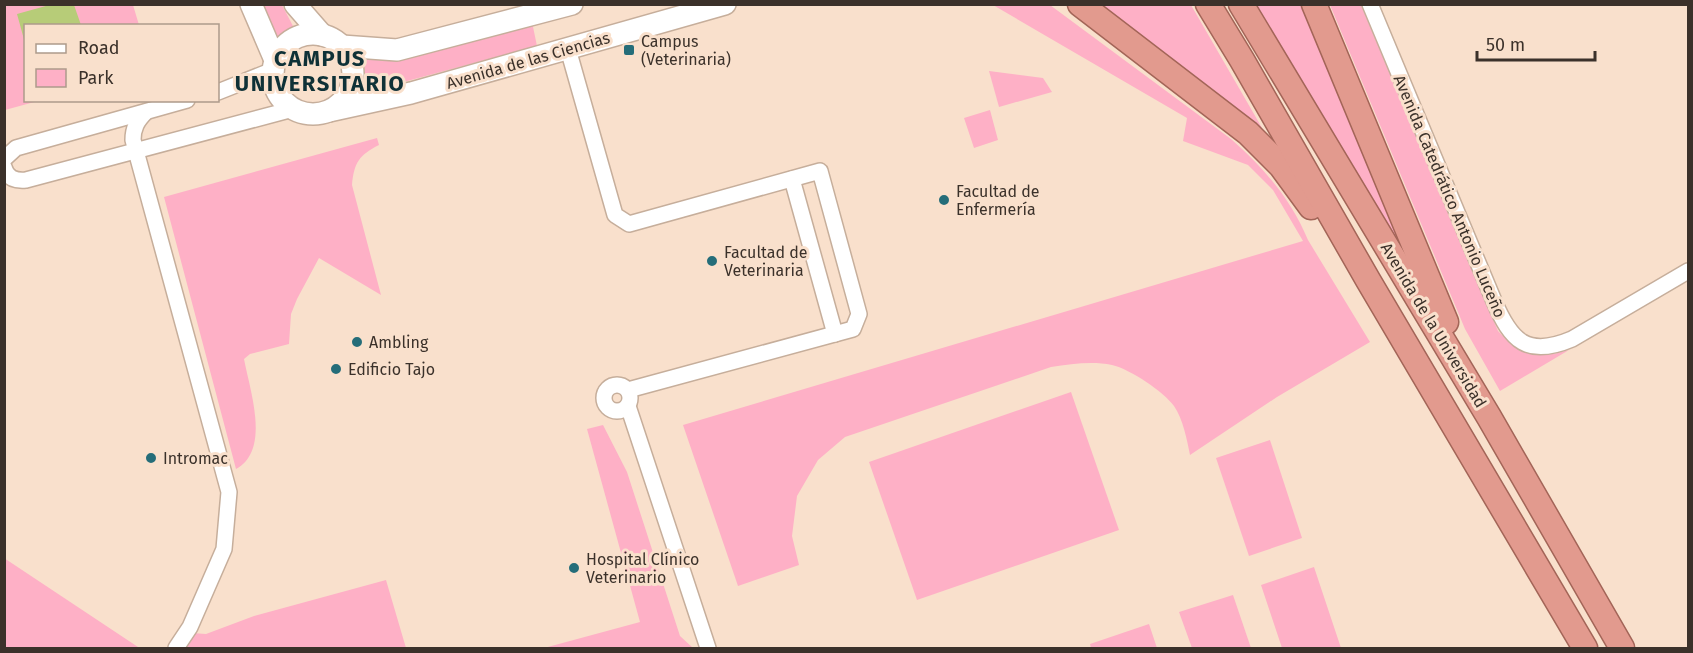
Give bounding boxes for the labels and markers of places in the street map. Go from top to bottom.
place label: Campus (Veterinaria) [641,32,731,69]
marker: Campus (Veterinaria) [622,43,636,57]
place label: Facultad de Enfermería [956,182,1040,219]
marker: Facultad de Enfermería [937,193,951,207]
place label: Facultad de Veterinaria [724,243,808,280]
marker: Facultad de Veterinaria [705,254,719,268]
place label: Ambling [369,333,429,352]
marker: Ambling [350,335,364,349]
place label: Edificio Tajo [348,360,435,379]
marker: Edificio Tajo [329,362,343,376]
place label: Intromac [163,449,228,468]
marker: Intromac [144,451,158,465]
place label: Hospital Clínico Veterinario [586,550,699,587]
marker: Hospital Clínico Veterinario [567,561,581,575]

